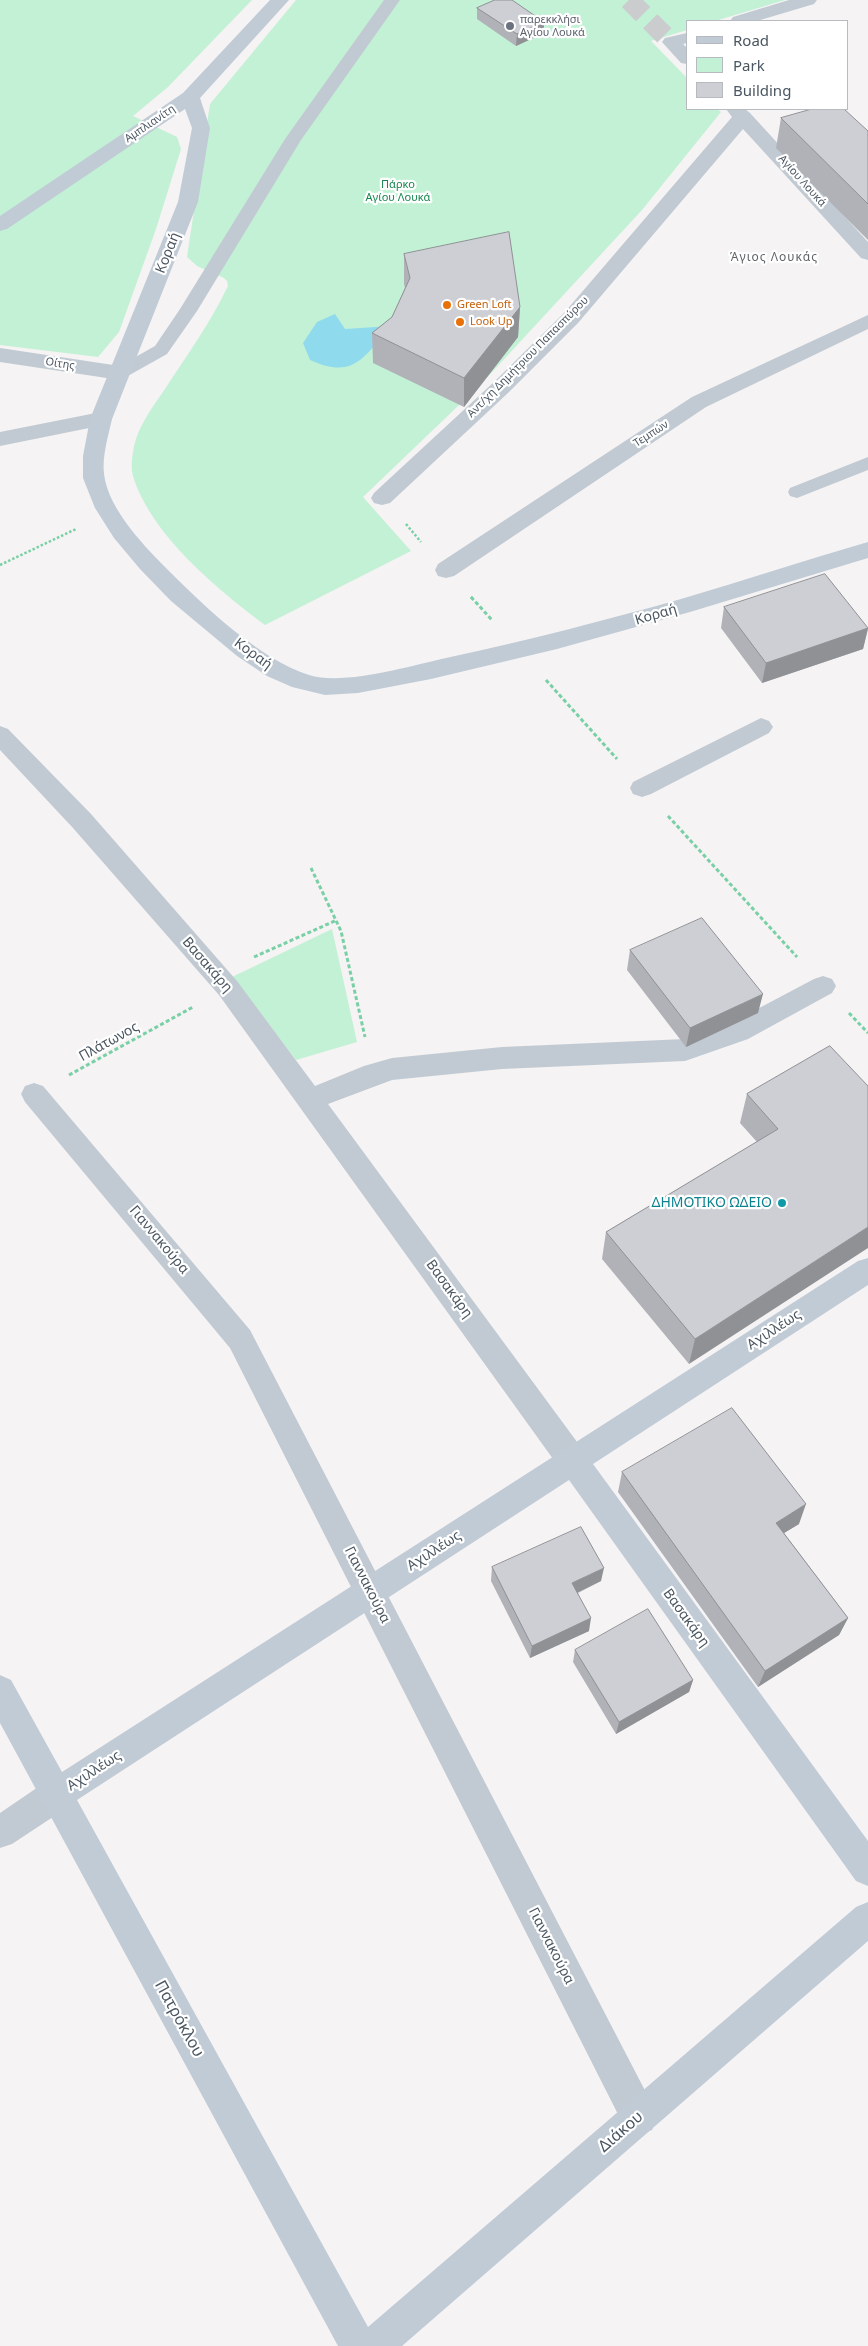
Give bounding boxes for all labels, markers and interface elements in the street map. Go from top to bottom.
place label: παρεκκλήσι Αγίου Λουκά [520,13,585,39]
marker: παρεκκλήσι Αγίου Λουκά [504,20,516,32]
legend [686,20,848,110]
text: Road [733,30,769,50]
text: Park [733,55,765,75]
text: Building [733,80,791,100]
street label: Αμπλιανίτη [122,102,178,146]
street label: Αγίου Λουκά [775,152,829,210]
park label: Πάρκο Αγίου Λουκά [366,178,430,204]
street label: Κοραή [152,230,184,276]
district label: Άγιος Λουκάς [728,251,820,265]
street label: Αντ/χη Δημήτριου Παπασπύρου [465,294,591,420]
place label: Green Loft [457,298,512,312]
marker: Green Loft [441,299,453,311]
place label: Look Up [470,315,513,329]
marker: Look Up [454,316,466,328]
street label: Οίτης [44,355,76,373]
street label: Τεμπών [631,418,671,450]
street label: Κοραή [633,601,679,629]
street label: Κοραή [231,635,275,673]
street label: Βασακάρη [178,934,236,996]
street label: Πλάτωνος [76,1019,142,1065]
place label: ΔΗΜΟΤΙΚΟ ΩΔΕΙΟ [652,1195,772,1211]
marker: ΔΗΜΟΤΙΚΟ ΩΔΕΙΟ [776,1197,788,1209]
street label: Γιαννακούρα [126,1203,192,1277]
street label: Βασακάρη [422,1257,476,1321]
street label: Αχιλλέως [744,1306,804,1354]
street label: Αχιλλέως [404,1527,464,1575]
street label: Γιαννακούρα [340,1544,394,1626]
street label: Βασακάρη [659,1586,713,1650]
street label: Αχιλλέως [64,1747,124,1795]
street label: Γιαννακούρα [524,1905,578,1987]
street label: Πατρόκλου [150,1977,208,2061]
street label: Διάκου [595,2107,647,2157]

